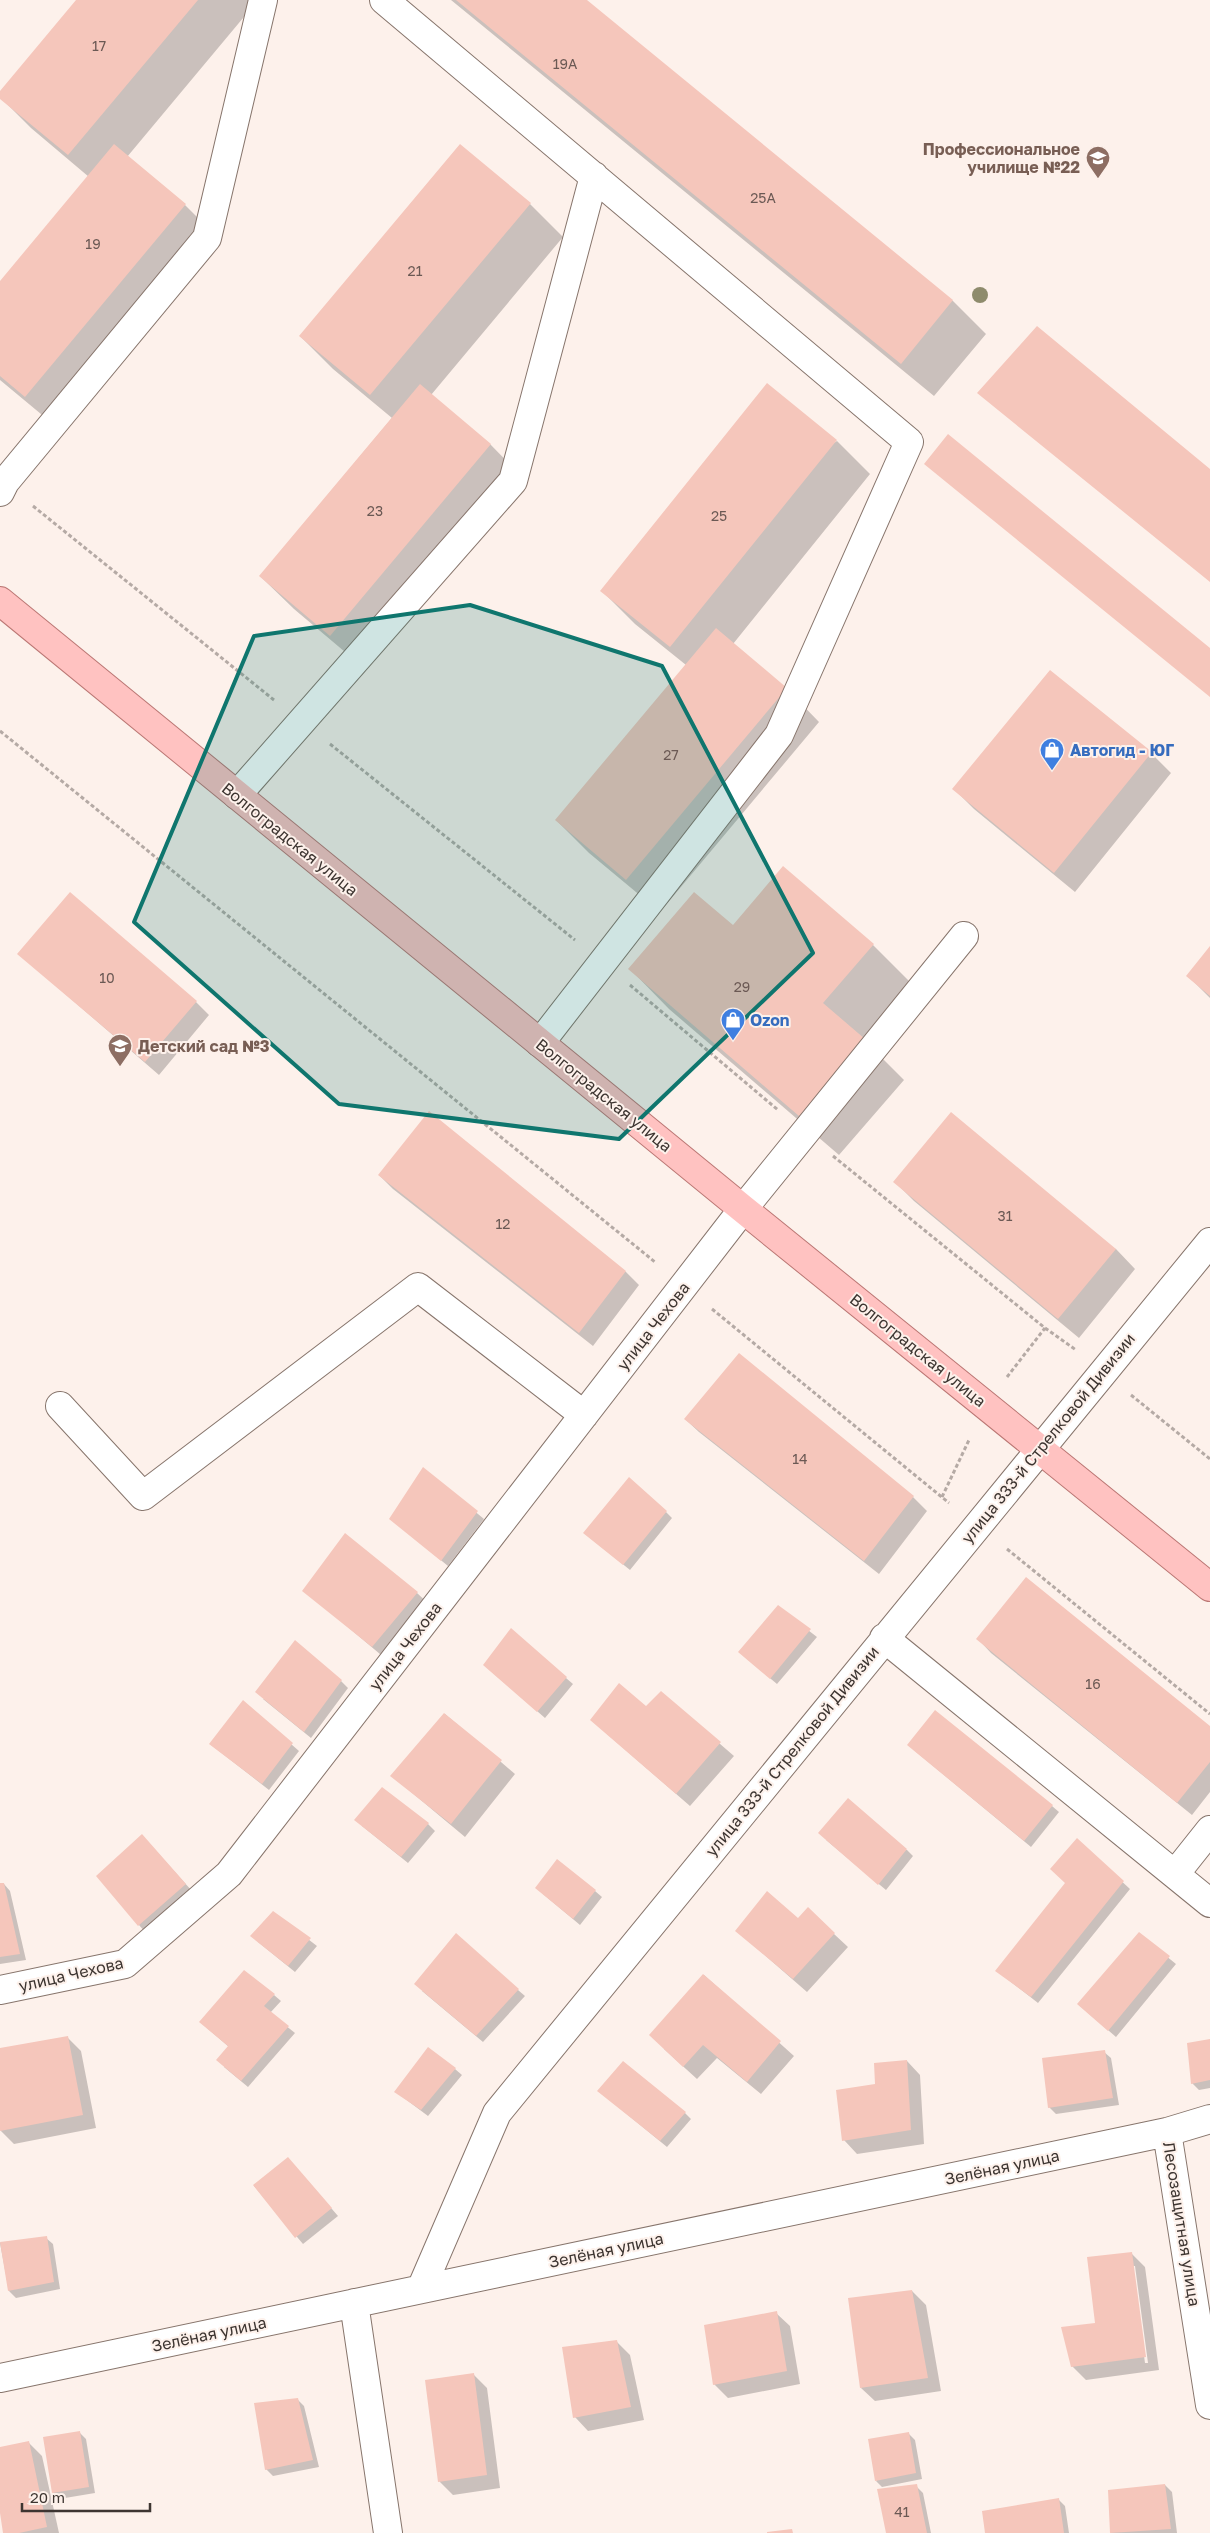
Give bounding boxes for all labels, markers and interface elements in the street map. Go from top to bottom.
house number: 17 [92,37,106,54]
house number: 19А [553,55,578,72]
place label: Профессиональное училище №22 [923,139,1080,177]
school or university icon: Профессиональное училище №22 [1085,145,1111,179]
house number: 25А [750,189,776,206]
house number: 19 [85,235,101,252]
house number: 21 [408,262,423,279]
house number: 23 [367,502,383,519]
house number: 25 [711,507,727,524]
shop icon: Автогид - ЮГ [1039,737,1065,771]
place label: Автогид - ЮГ [1070,740,1174,760]
house number: 27 [663,746,679,763]
street label: Волгоградская улица [218,778,362,900]
house number: 10 [99,969,115,986]
house number: 29 [734,978,750,995]
shop icon: Ozon [720,1007,746,1041]
place label: Ozon [750,1010,790,1030]
school or university icon: Детский сад №3 [107,1033,133,1067]
street label: Волгоградская улица [532,1034,676,1156]
place label: Детский сад №3 [138,1036,270,1056]
house number: 31 [998,1207,1013,1224]
house number: 12 [496,1215,510,1232]
street label: улица Чехова [612,1278,694,1374]
street label: Волгоградская улица [846,1289,990,1411]
street label: улица 333-й Стрелковой Дивизии [957,1329,1139,1547]
house number: 14 [792,1450,808,1467]
street label: улица Чехова [364,1598,446,1694]
street label: улица 333-й Стрелковой Дивизии [701,1642,883,1860]
house number: 16 [1085,1675,1101,1692]
street label: улица Чехова [17,1952,125,1996]
street label: Лесозащитная улица [1159,2140,1205,2308]
street label: Зелёная улица [943,2145,1061,2189]
street label: Зелёная улица [547,2228,665,2272]
street label: Зелёная улица [150,2312,268,2356]
scale bar [22,2480,150,2512]
text: 20 m [30,2488,65,2506]
house number: 41 [894,2503,910,2520]

